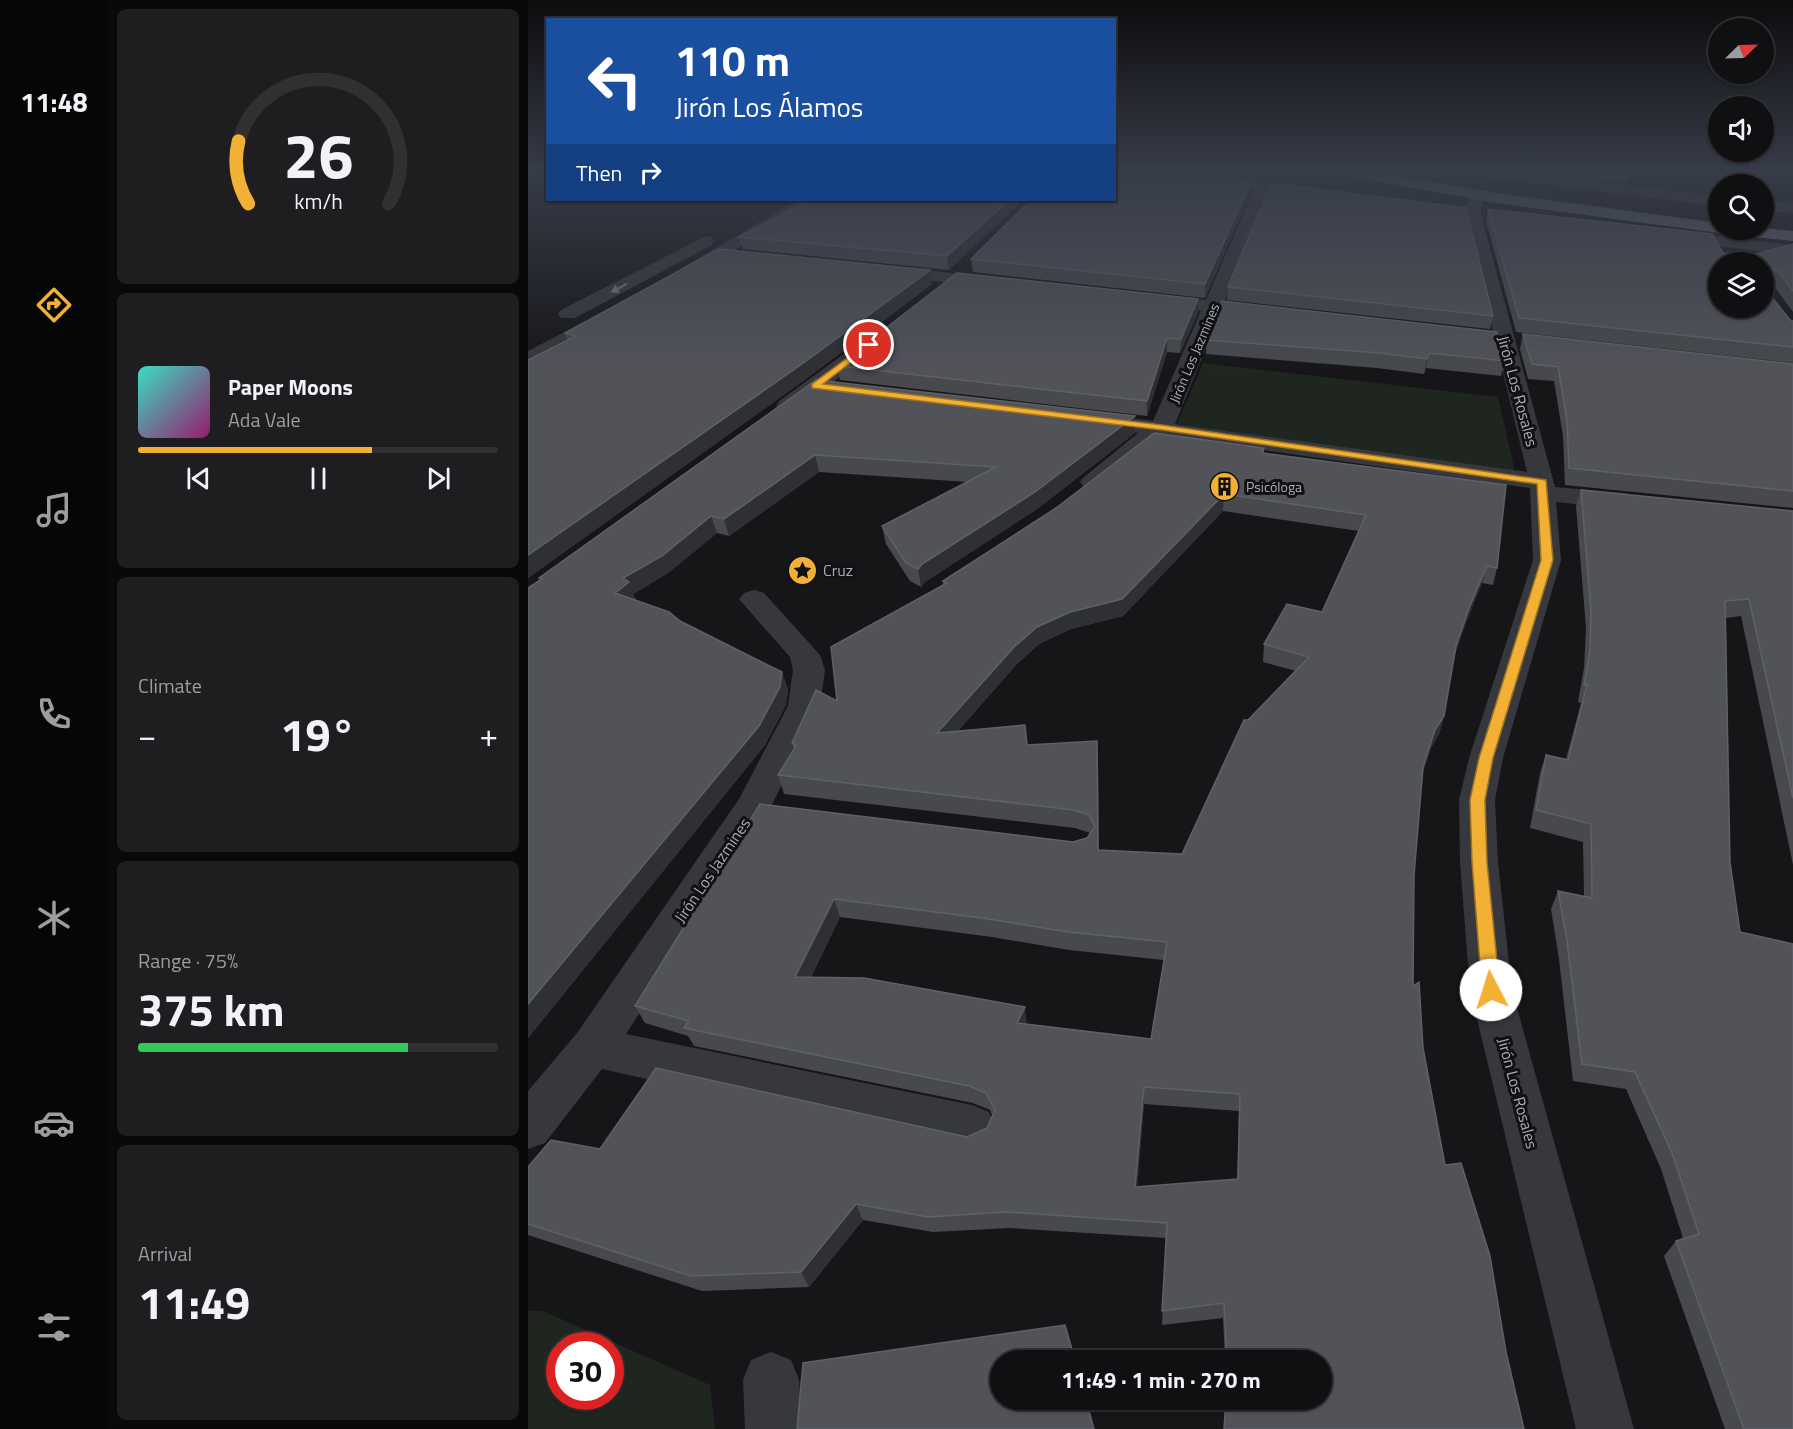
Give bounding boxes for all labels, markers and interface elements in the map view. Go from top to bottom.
north arrow [1708,18,1774,84]
map controls [1708,18,1774,318]
text: 110 m [675,28,790,92]
icon: left [576,42,654,120]
text: 11:48 [20,81,88,122]
text: Jirón Los Álamos [675,86,863,127]
button: sound [1708,96,1774,162]
text: 26 [283,107,353,202]
text: Then [576,156,622,190]
icon: right [634,156,667,189]
button: search [1708,174,1774,240]
text: km/h [294,185,342,217]
button: layers [1708,252,1774,318]
one-way arrow [610,283,627,293]
icon: directions [33,284,75,326]
street label: Jirón Los Jazmines [1163,300,1225,406]
pin [843,319,894,370]
icon: arrive [852,328,885,361]
street label: Jirón Los Rosales [1492,333,1544,449]
text: Paper Moons [228,370,353,404]
text: Ada Vale [228,404,301,435]
icon: previous [182,462,215,495]
icon: pause [302,462,335,495]
icon: next [422,462,455,495]
building icon: Psicóloga [1209,470,1241,502]
place label: Psicóloga [1246,476,1302,497]
icon: music [33,489,75,531]
place icon: Cruz [786,554,818,586]
place label: Cruz [823,558,853,582]
text: Climate [138,670,202,701]
icon: phone [33,693,75,735]
text: 19° [280,700,356,768]
text: − [138,710,156,760]
text: + [480,710,498,760]
street label: Jirón Los Jazmines [668,813,756,927]
icon: climate [33,897,75,939]
text: Range · 75% [138,945,238,976]
position arrow [1459,958,1523,1022]
text: 375 km [138,975,284,1043]
street label: Jirón Los Rosales [1492,1035,1544,1151]
icon: car [33,1102,75,1144]
text: Arrival [138,1238,192,1269]
text: 11:49 [138,1268,250,1336]
icon: filters [33,1306,75,1348]
speed limit sign: 30 [546,1332,624,1410]
text: 11:49 · 1 min · 270 m [1061,1363,1261,1397]

